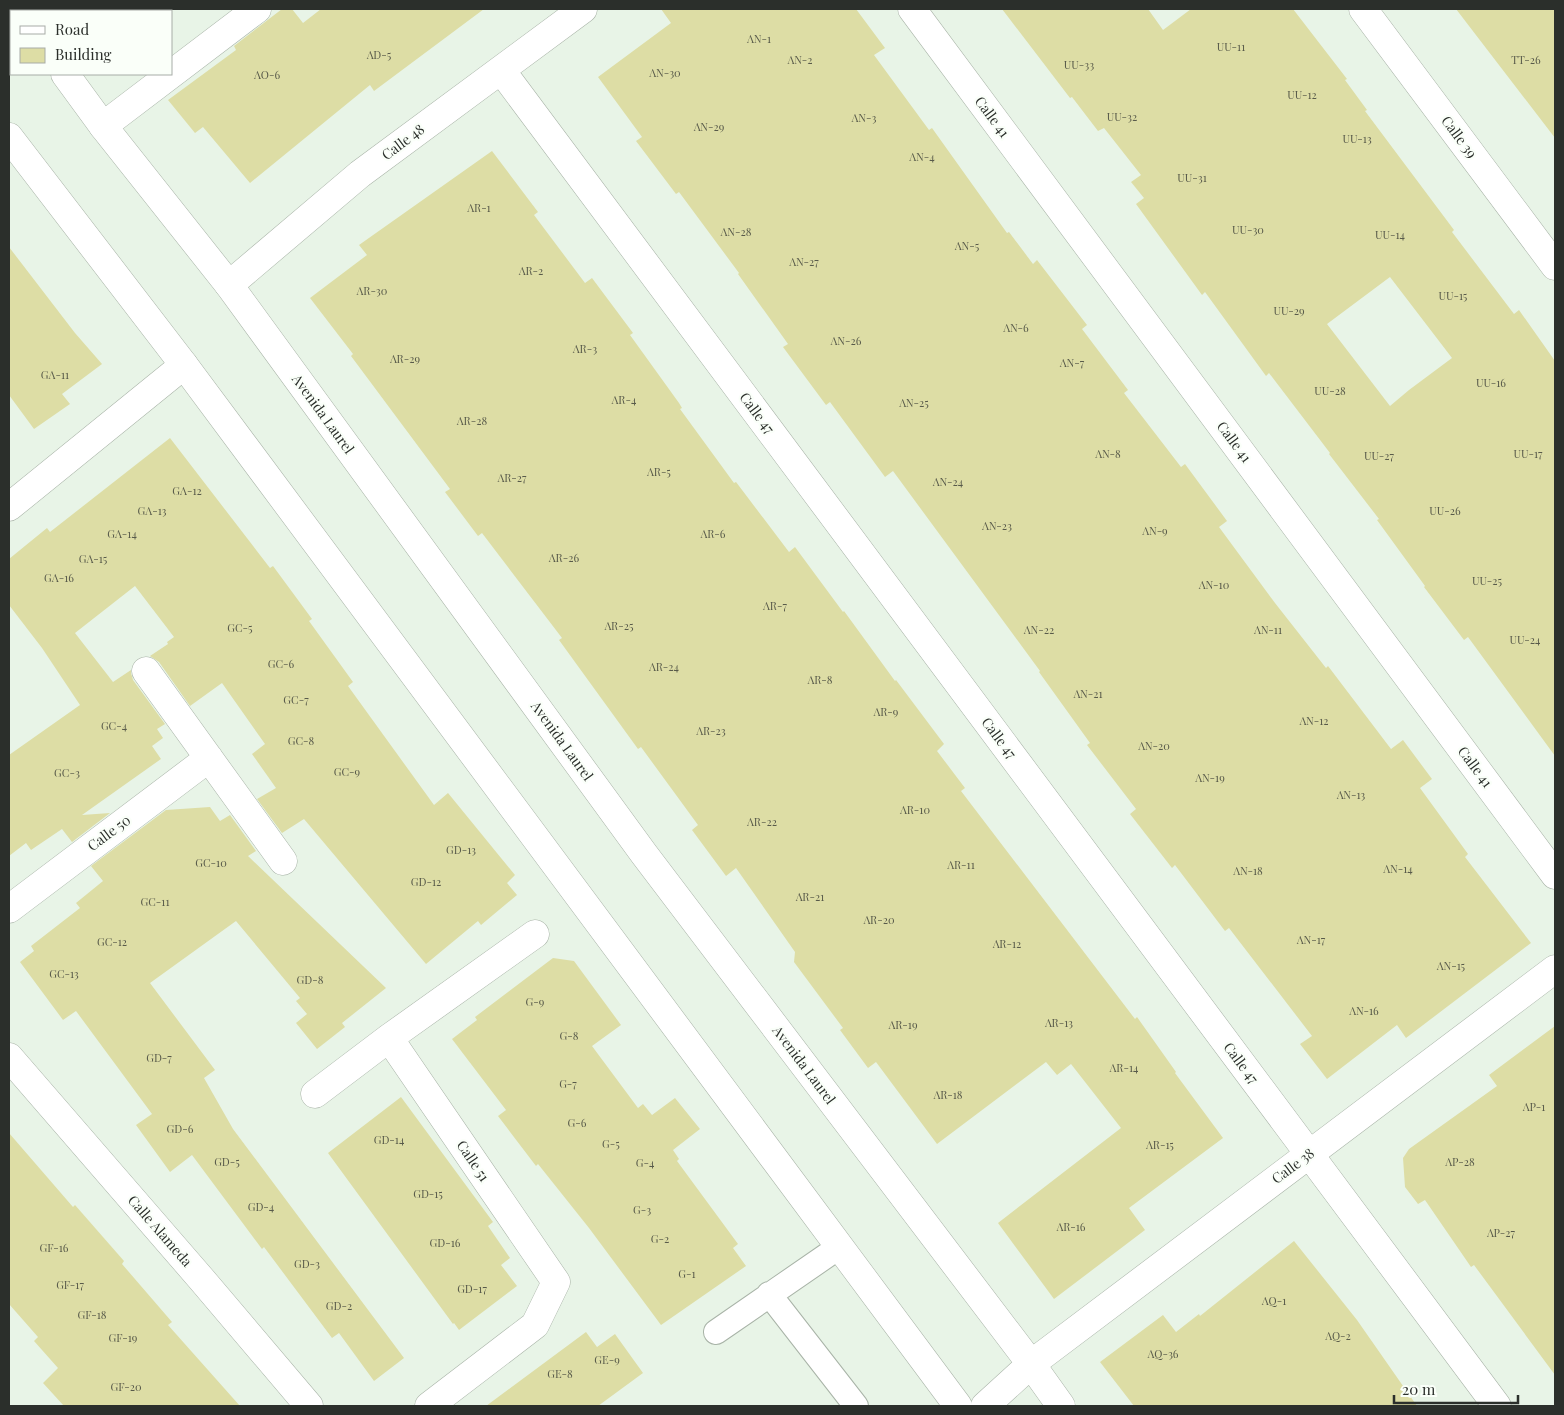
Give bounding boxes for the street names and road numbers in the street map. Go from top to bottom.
street label: Calle 41 [971,92,1014,141]
street label: Calle 39 [1437,112,1482,162]
street label: Calle 48 [377,119,428,164]
street label: Avenida Laurel [288,369,359,457]
street label: Calle 47 [736,388,779,437]
street label: Calle 41 [1213,417,1256,466]
street label: Avenida Laurel [527,696,598,784]
street label: Calle 47 [978,713,1021,762]
street label: Calle 41 [1454,742,1497,791]
street label: Calle 50 [83,810,134,855]
street label: Avenida Laurel [768,1021,840,1108]
street label: Calle 47 [1220,1038,1263,1087]
street label: Calle 51 [453,1136,494,1185]
street label: Calle 38 [1268,1143,1318,1188]
street label: Calle Alameda [124,1191,197,1271]

